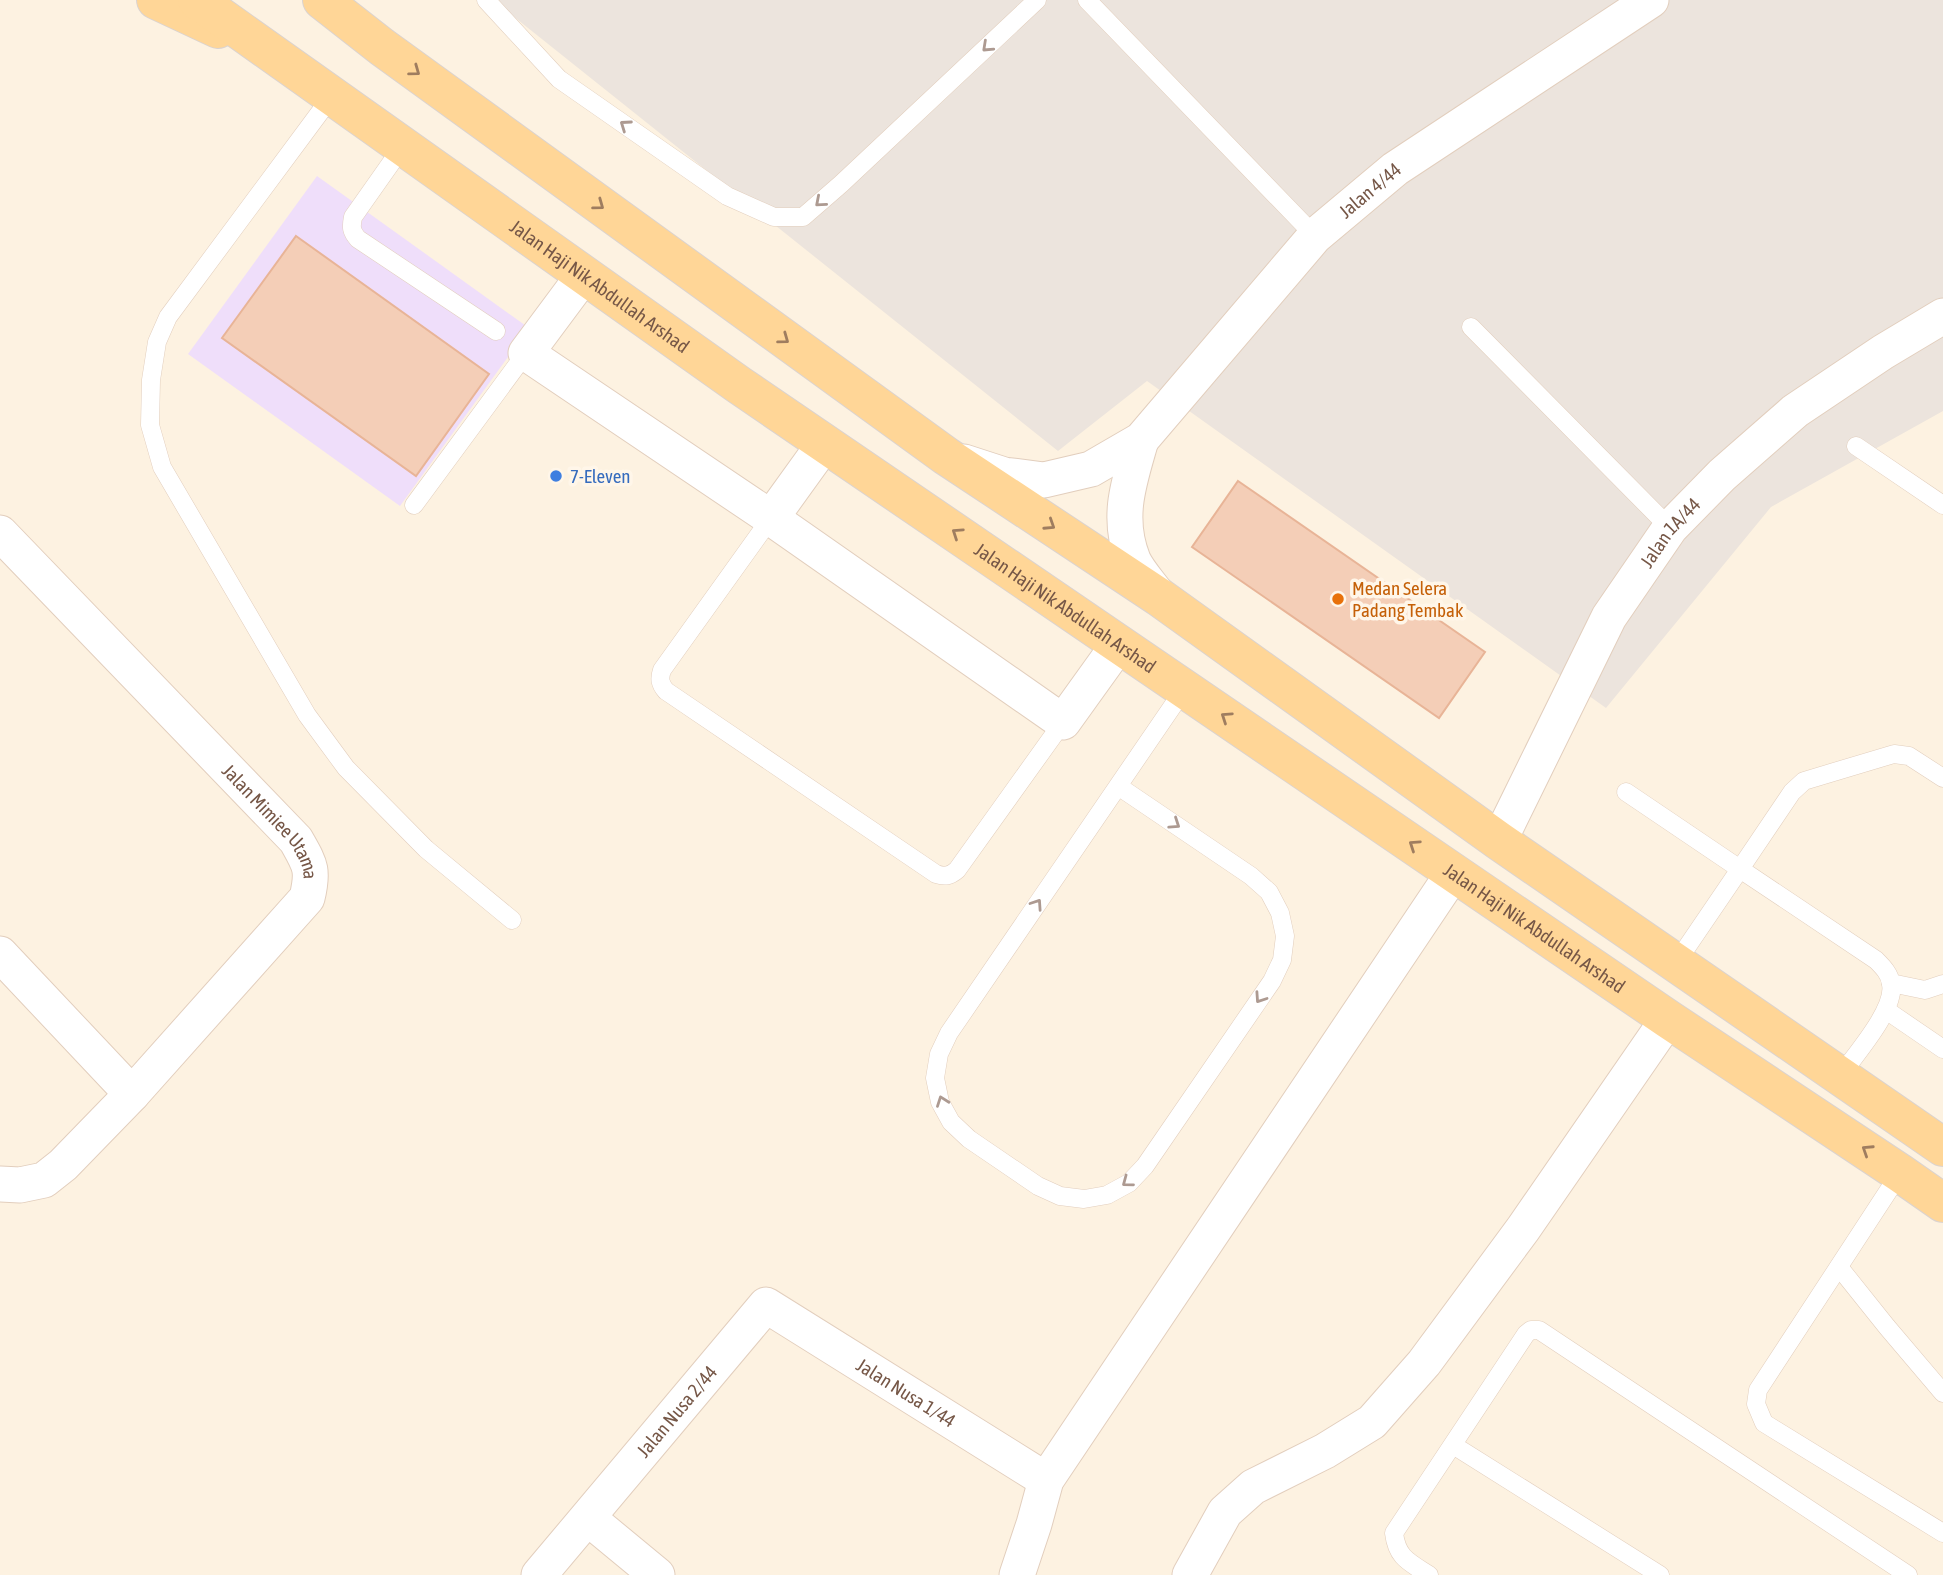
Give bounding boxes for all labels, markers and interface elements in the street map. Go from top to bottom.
one-way arrow [982,38,995,51]
one-way arrow [407,63,420,76]
one-way arrow [620,121,633,133]
street label: Jalan 4/44 [1334,158,1405,222]
one-way arrow [815,194,828,206]
one-way arrow [592,197,604,209]
street label: Jalan Haji Nik Abdullah Arshad [506,215,694,357]
one-way arrow [776,330,789,343]
place label: 7-Eleven [570,465,631,487]
marker: 7-Eleven [548,468,564,484]
street label: Jalan 1A/44 [1635,493,1705,571]
one-way arrow [1042,517,1055,529]
one-way arrow [952,529,965,541]
street label: Jalan Haji Nik Abdullah Arshad [971,538,1160,677]
place label: Medan Selera Padang Tembak [1352,577,1464,621]
marker: Medan Selera Padang Tembak [1330,591,1346,607]
one-way arrow [1221,712,1234,725]
street label: Jalan Mimiee Utama [218,759,321,879]
one-way arrow [1167,816,1180,829]
one-way arrow [1409,841,1422,853]
street label: Jalan Haji Nik Abdullah Arshad [1440,858,1629,997]
one-way arrow [1029,899,1041,912]
one-way arrow [1256,990,1268,1003]
one-way arrow [936,1096,950,1108]
one-way arrow [1861,1146,1874,1159]
one-way arrow [1123,1174,1135,1186]
street label: Jalan Nusa 1/44 [853,1353,960,1432]
street label: Jalan Nusa 2/44 [632,1361,721,1461]

